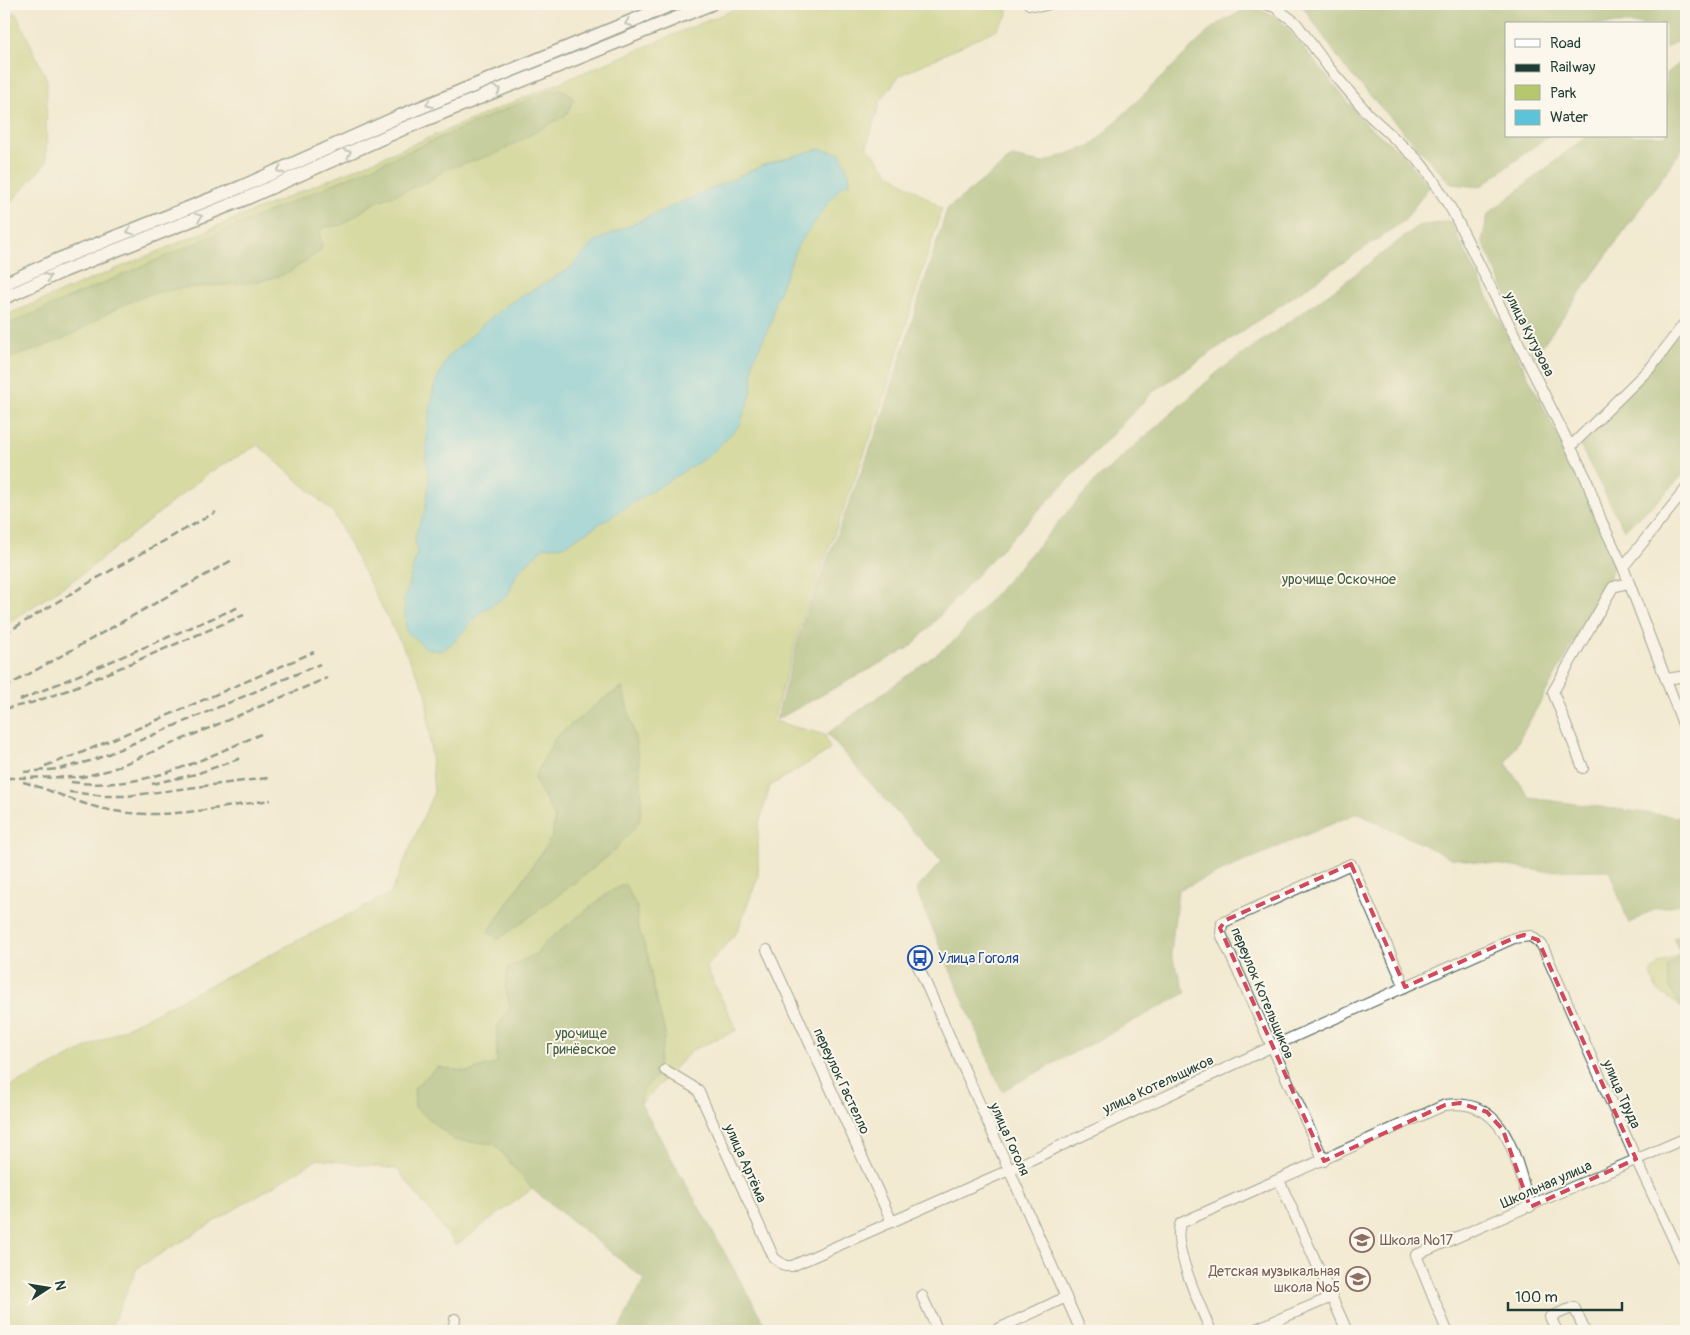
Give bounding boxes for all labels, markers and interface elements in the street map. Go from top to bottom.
one-way arrow [624,16,633,27]
legend [1505,22,1668,138]
text: Road [1550,34,1581,53]
text: Railway [1550,58,1596,77]
text: Park [1550,84,1577,103]
one-way arrow [493,85,502,96]
one-way arrow [425,98,434,109]
text: Water [1550,108,1589,127]
one-way arrow [343,148,352,159]
one-way arrow [276,163,285,174]
one-way arrow [194,213,203,223]
one-way arrow [126,225,135,235]
one-way arrow [43,273,52,284]
street label: улица Кутузова [1501,288,1558,379]
park label: урочище Оскочное [1281,571,1396,588]
street label: переулок Котельщиков [1227,925,1298,1062]
bus stop icon: Улица Гоголя [907,945,933,971]
place label: Улица Гоголя [938,950,1019,967]
park label: урочище Гринёвское [546,1025,616,1058]
street label: переулок Гастелло [810,1026,874,1137]
street label: улица Котельщиков [1099,1051,1216,1118]
street label: улица Труда [1598,1056,1644,1131]
street label: улица Гоголя [985,1099,1033,1178]
street label: улица Артёма [720,1121,770,1205]
street label: Школьная улица [1498,1157,1594,1212]
school or university icon: Школа №17 [1349,1227,1375,1253]
place label: Школа №17 [1380,1232,1454,1249]
north arrow [22,1262,72,1312]
place label: Детская музыкальная школа №5 [1208,1263,1340,1296]
school or university icon: Детская музыкальная школа №5 [1345,1266,1371,1292]
text: N [51,1279,70,1292]
scale bar [1508,1280,1621,1312]
text: 100 m [1515,1288,1558,1307]

